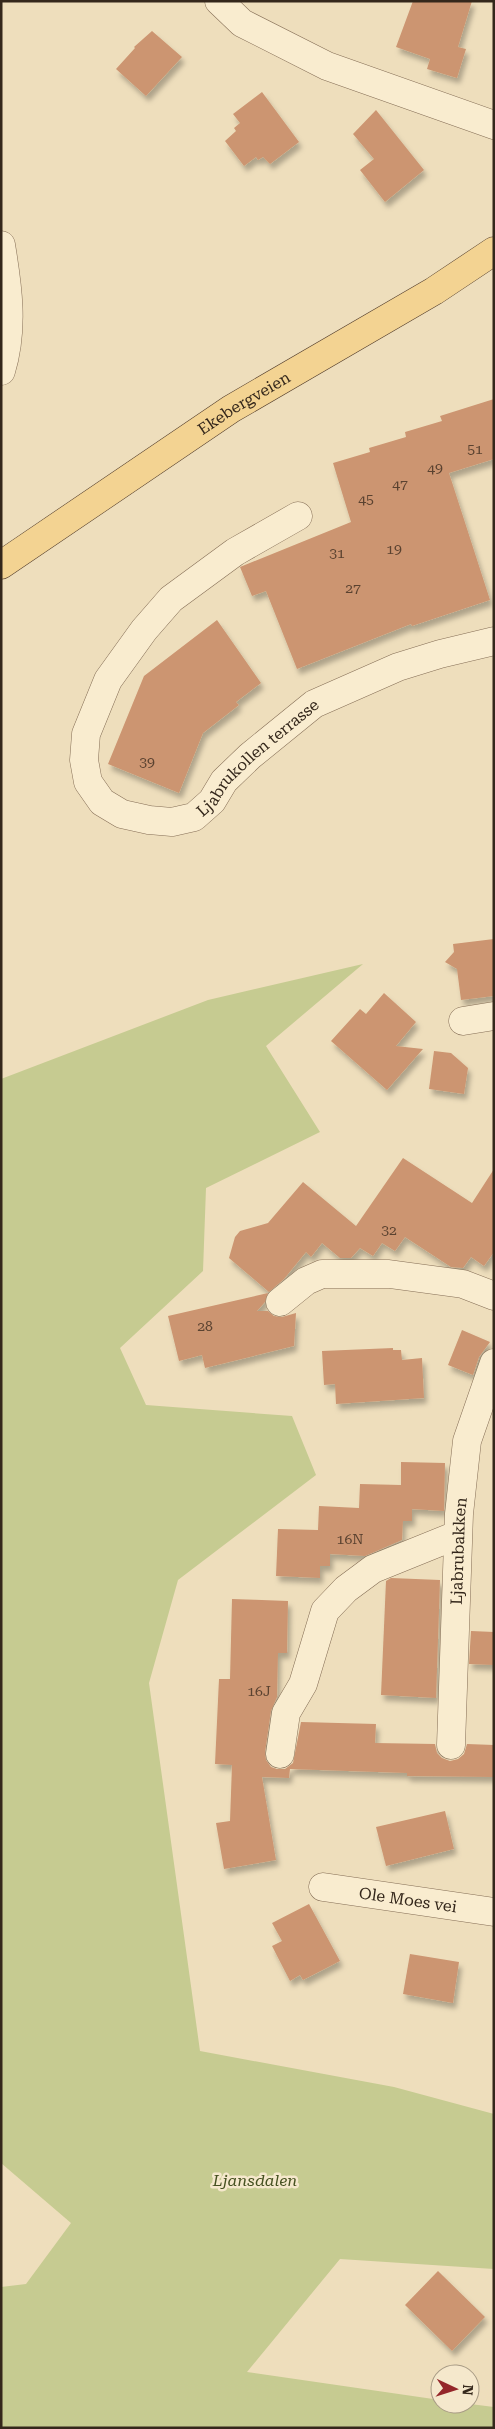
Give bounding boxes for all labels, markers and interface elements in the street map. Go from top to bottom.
street label: Ekebergveien [194,368,294,439]
house number: 51 [467,441,483,457]
house number: 49 [427,460,443,476]
house number: 47 [392,476,408,492]
house number: 45 [358,491,374,507]
house number: 19 [386,541,402,557]
house number: 31 [329,545,345,561]
house number: 27 [345,580,361,596]
street label: Ljabrukollen terrasse [193,695,323,820]
house number: 39 [139,754,155,770]
house number: 32 [381,1222,397,1238]
house number: 28 [197,1318,213,1334]
street label: Ljabrubakken [447,1496,471,1605]
house number: 16N [337,1531,363,1547]
house number: 16J [247,1683,271,1699]
street label: Ole Moes vei [358,1883,458,1916]
park label: Ljansdalen [212,2171,297,2190]
north arrow [430,2364,480,2414]
text: N [460,2384,476,2396]

